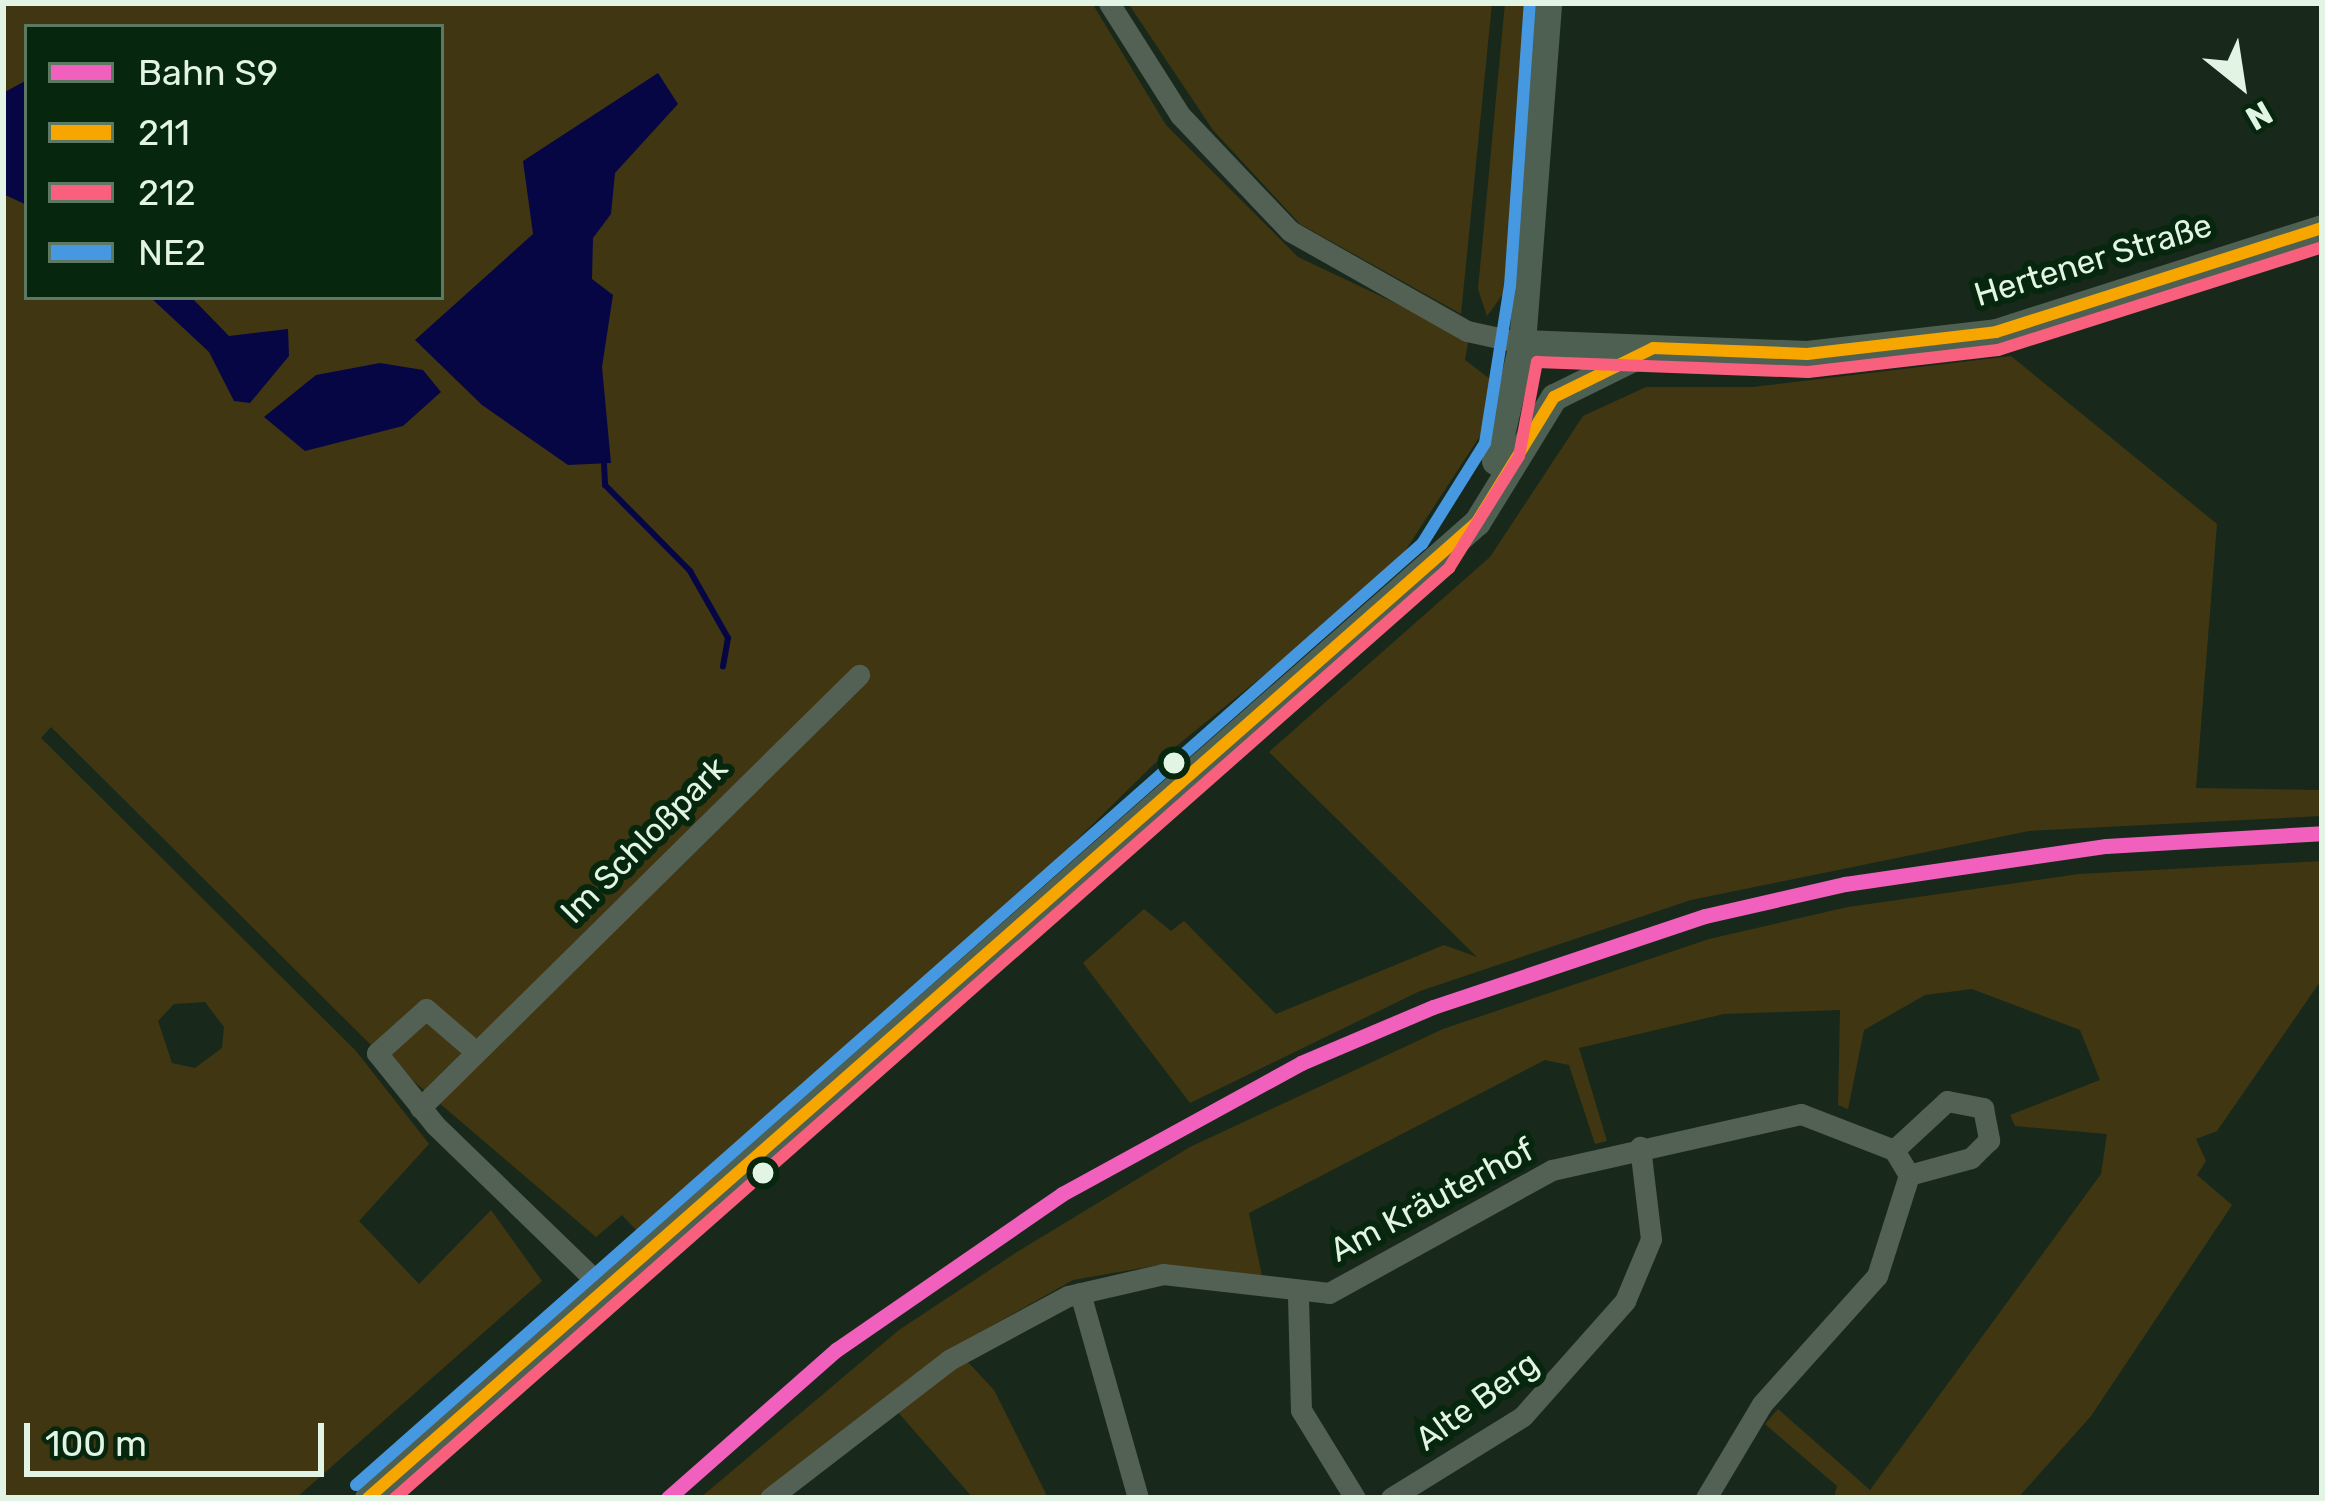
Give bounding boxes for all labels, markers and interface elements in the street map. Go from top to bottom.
legend [24,24,444,300]
north arrow [2181,24,2301,144]
text: Bahn S9 [138,51,278,94]
text: N [2239,93,2279,138]
text: 211 [138,111,190,154]
text: 212 [138,171,196,214]
street label: Hertener Straße [1969,205,2217,315]
text: NE2 [138,231,206,274]
street label: Im Schloßpark [553,749,735,931]
unlabelled marker [1163,752,1185,774]
street label: Am Kräuterhof [1323,1130,1541,1270]
unlabelled marker [752,1162,774,1184]
street label: Alte Berg [1408,1343,1546,1459]
scale bar [30,1399,330,1473]
text: 100 m [45,1422,147,1465]

